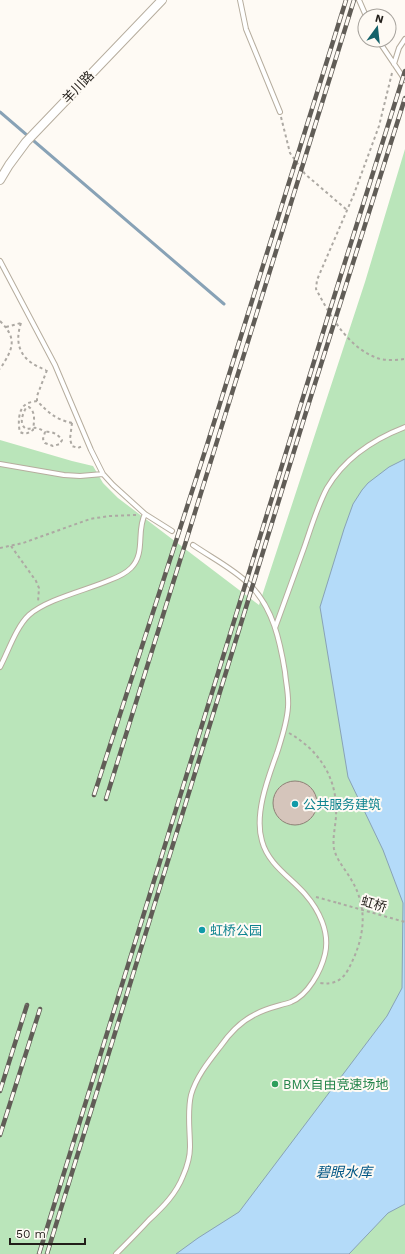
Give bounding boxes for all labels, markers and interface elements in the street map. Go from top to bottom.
north arrow [357,8,397,48]
text: N [374,11,385,26]
street label: 羊川路 [59,68,97,106]
place label: 公共服务建筑 [303,797,381,812]
marker: 公共服务建筑 [290,799,300,809]
street label: 虹桥 [359,893,389,915]
place label: 虹桥公园 [210,923,262,938]
marker: 虹桥公园 [197,925,207,935]
place label: BMX自由竞速场地 [283,1077,388,1092]
marker: BMX自由竞速场地 [270,1079,280,1089]
water label: 碧眼水库 [316,1164,374,1180]
scale bar [10,1220,85,1246]
text: 50 m [16,1227,46,1241]

